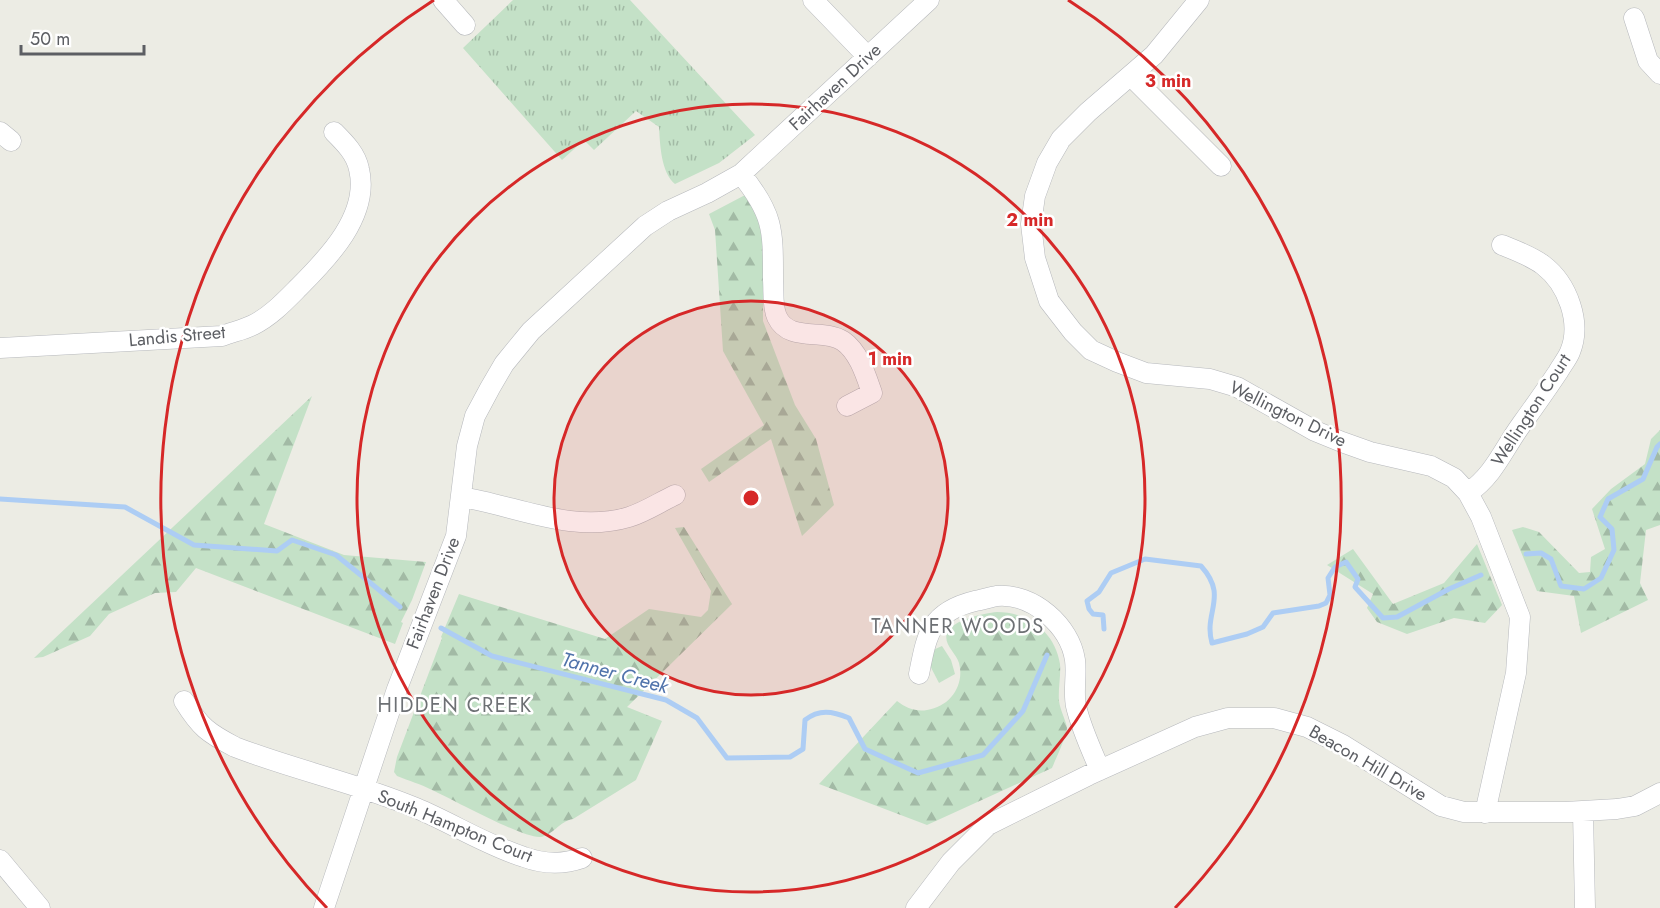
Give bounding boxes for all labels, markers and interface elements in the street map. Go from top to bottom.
scale bar [21,18,144,56]
text: 50 m [30,26,70,52]
street label: Fairhaven Drive [783,37,887,137]
text: 3 min [1145,68,1191,94]
text: 2 min [1006,207,1054,233]
street label: Landis Street [128,319,227,353]
text: 1 min [868,346,912,372]
street label: Wellington Court [1485,348,1578,471]
street label: Wellington Drive [1225,374,1351,454]
centre of rings [741,488,761,508]
street label: Fairhaven Drive [400,533,466,653]
district label: TANNER WOODS [871,612,1045,641]
water label: Tanner Creek [558,645,673,702]
district label: HIDDEN CREEK [377,691,533,720]
street label: Beacon Hill Drive [1304,719,1432,807]
street label: South Hampton Court [374,783,537,869]

